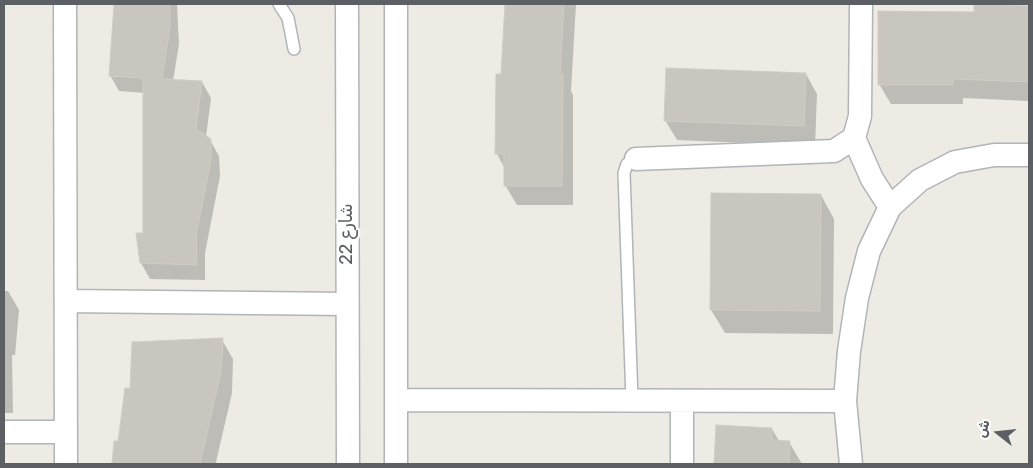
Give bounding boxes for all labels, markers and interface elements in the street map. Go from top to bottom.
street label: شارع 22 [336,203,358,265]
north arrow [973,408,1023,458]
text: ش [972,418,994,440]

